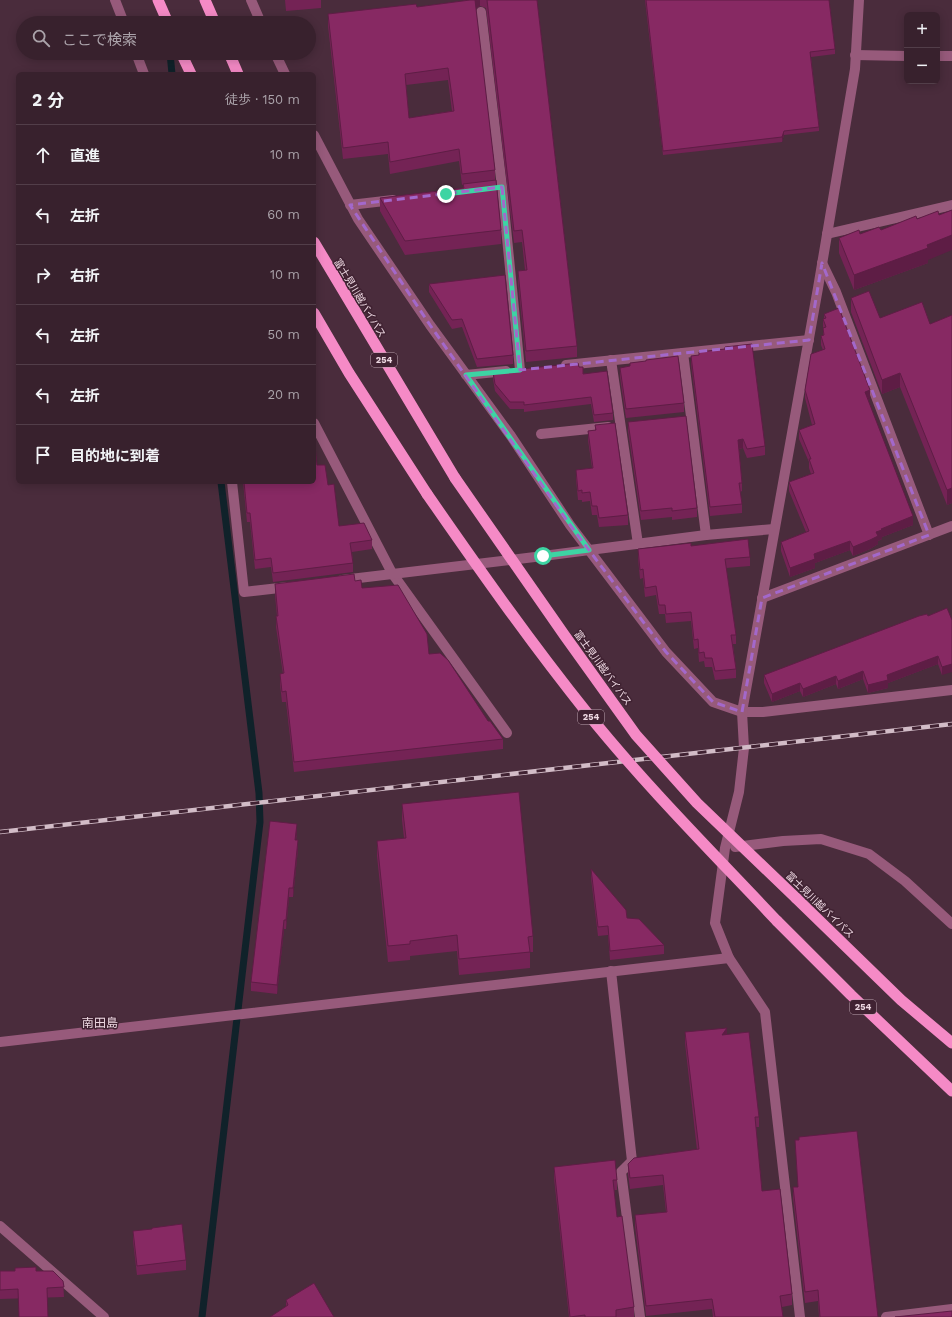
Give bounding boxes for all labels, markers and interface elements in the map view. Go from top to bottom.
map controls [904,12,940,84]
button: + [904,12,940,48]
search box [16,16,316,60]
icon: search [30,27,52,49]
text: ここで検索 [62,31,137,49]
button: − [904,48,940,84]
text: 2 分 [32,90,64,110]
text: 徒歩 · 150 m [225,92,300,107]
icon: ahead [32,144,54,166]
text: 直進 [70,147,100,165]
text: 10 m [270,147,300,162]
route end [437,185,455,203]
icon: left [32,204,54,226]
text: 左折 [70,207,100,225]
text: 60 m [267,207,300,222]
street label: 富士見川越バイパス [332,257,388,339]
icon: right [32,264,54,286]
text: 右折 [70,267,100,285]
text: 10 m [270,267,300,282]
icon: left [32,324,54,346]
text: 左折 [70,327,100,345]
text: 50 m [268,327,300,342]
road number: 254 [371,353,397,367]
icon: left [32,384,54,406]
text: 左折 [70,387,100,405]
text: 20 m [268,387,300,402]
icon: arrive [32,444,54,466]
text: 目的地に到着 [70,447,160,465]
route start [534,547,552,565]
street label: 富士見川越バイパス [572,628,634,708]
road number: 254 [578,710,604,724]
street label: 富士見川越バイパス [784,870,856,940]
road number: 254 [850,1000,876,1014]
district label: 南田島 [82,1016,118,1030]

